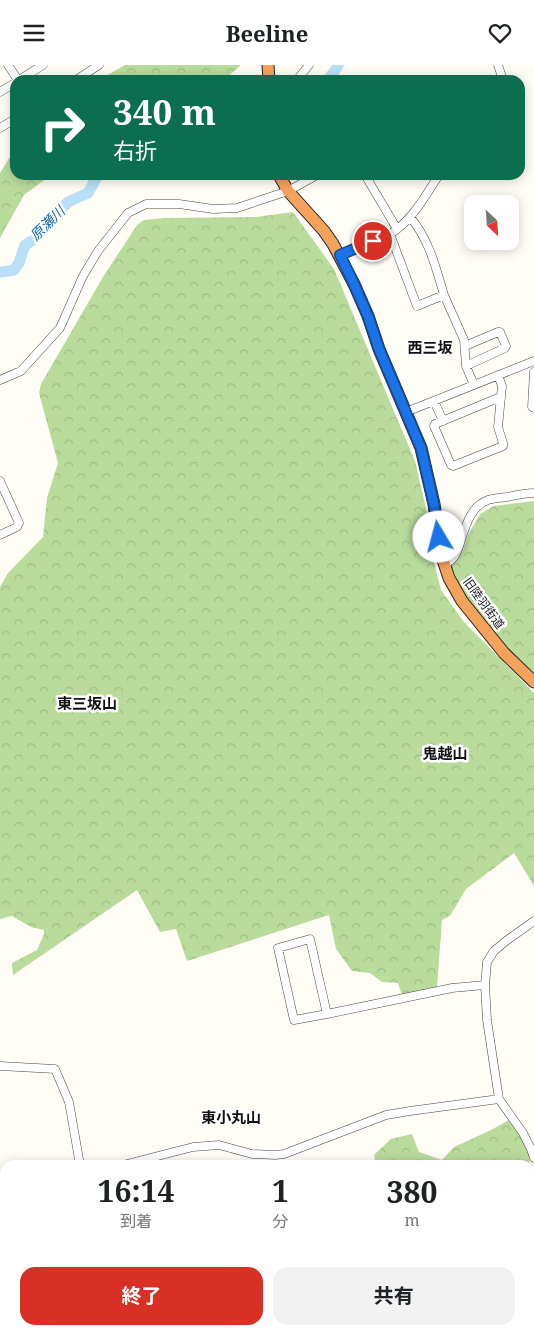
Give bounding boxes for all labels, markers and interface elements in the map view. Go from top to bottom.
text: Beeline [226,18,308,48]
icon: menu [20,19,48,47]
icon: heart [486,19,514,47]
text: 340 m [113,88,216,135]
icon: right [30,95,95,160]
text: 右折 [113,135,157,165]
north arrow [464,195,519,250]
map controls [464,195,519,250]
water label: 原瀬川 [25,200,70,245]
pin [352,220,394,262]
icon: arrive [359,227,387,255]
district label: 西三坂 [407,337,453,357]
position arrow [412,510,464,562]
street label: 旧陸羽街道 [459,574,509,632]
district label: 東三坂山 [57,693,117,713]
district label: 鬼越山 [422,743,468,763]
district label: 東小丸山 [201,1107,261,1127]
text: 16:14 [98,1170,174,1211]
text: 1 [272,1170,289,1211]
text: 380 [387,1171,437,1212]
text: m [404,1209,420,1231]
text: 到着 [120,1210,152,1232]
text: 分 [273,1210,289,1232]
button: 終了 [20,1267,263,1325]
button: 共有 [273,1267,515,1325]

